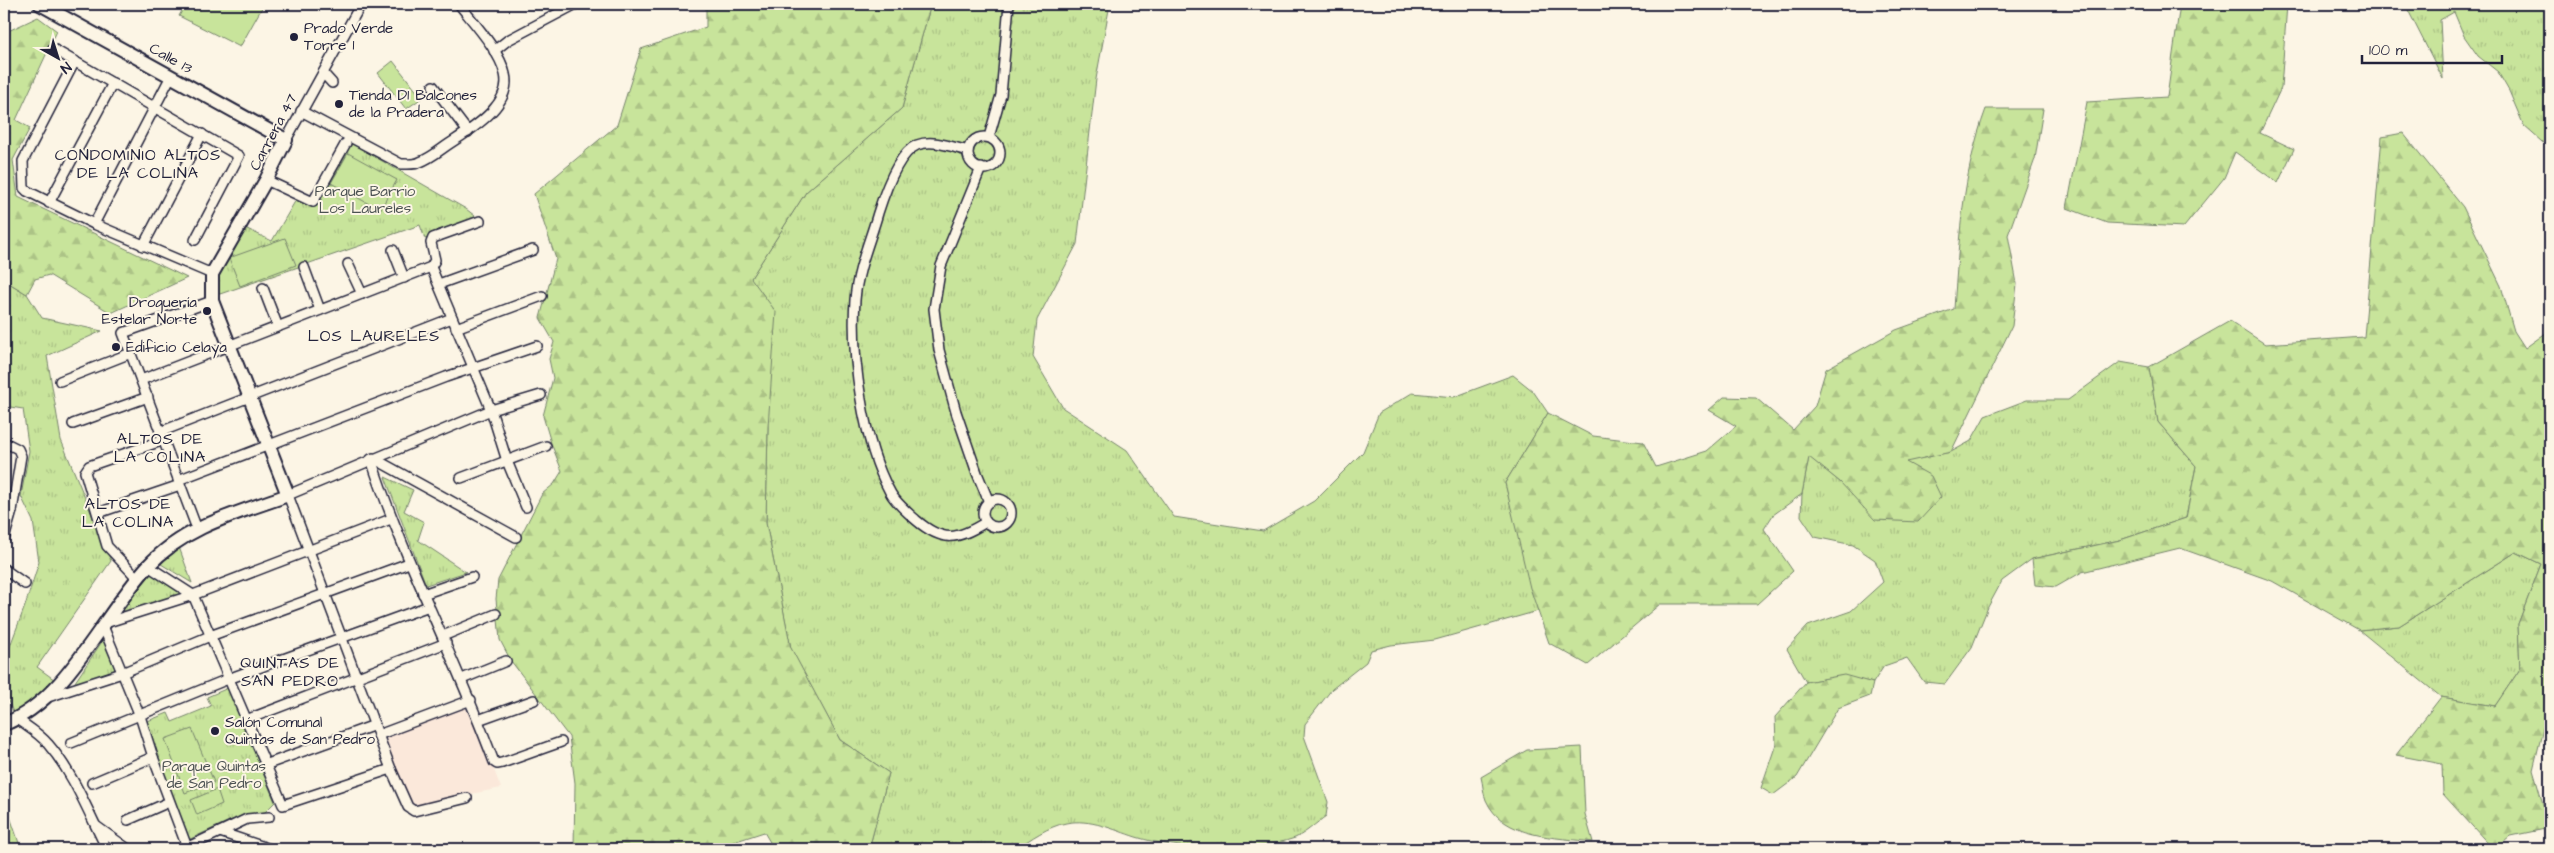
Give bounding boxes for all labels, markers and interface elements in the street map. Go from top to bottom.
place label: Prado Verde Torre 1 [304,18,393,56]
marker: Prado Verde Torre 1 [288,31,300,43]
north arrow [32,32,82,82]
scale bar [2362,32,2502,64]
street label: Calle 13 [145,38,197,79]
text: 100 m [2369,40,2408,61]
text: N [56,57,75,78]
place label: Tienda D1 Balcones de la Pradera [349,85,477,123]
street label: Carrera 47 [244,90,302,174]
marker: Tienda D1 Balcones de la Pradera [333,98,345,110]
district label: CONDOMINIO ALTOS DE LA COLINA [55,144,221,184]
park label: Parque Barrio Los Laureles [315,181,416,219]
place label: Droguería Estelar Norte [102,292,197,330]
marker: Droguería Estelar Norte [201,305,213,317]
district label: LOS LAURELES [308,325,440,347]
place label: Edificio Celaya [126,337,227,359]
marker: Edificio Celaya [110,341,122,353]
district label: ALTOS DE LA COLINA [114,428,206,468]
district label: ALTOS DE LA COLINA [82,493,174,533]
district label: QUINTAS DE SAN PEDRO [240,652,340,692]
place label: Salón Comunal Quintas de San Pedro [225,712,376,750]
marker: Salón Comunal Quintas de San Pedro [209,725,221,737]
park label: Parque Quintas de San Pedro [162,756,267,794]

